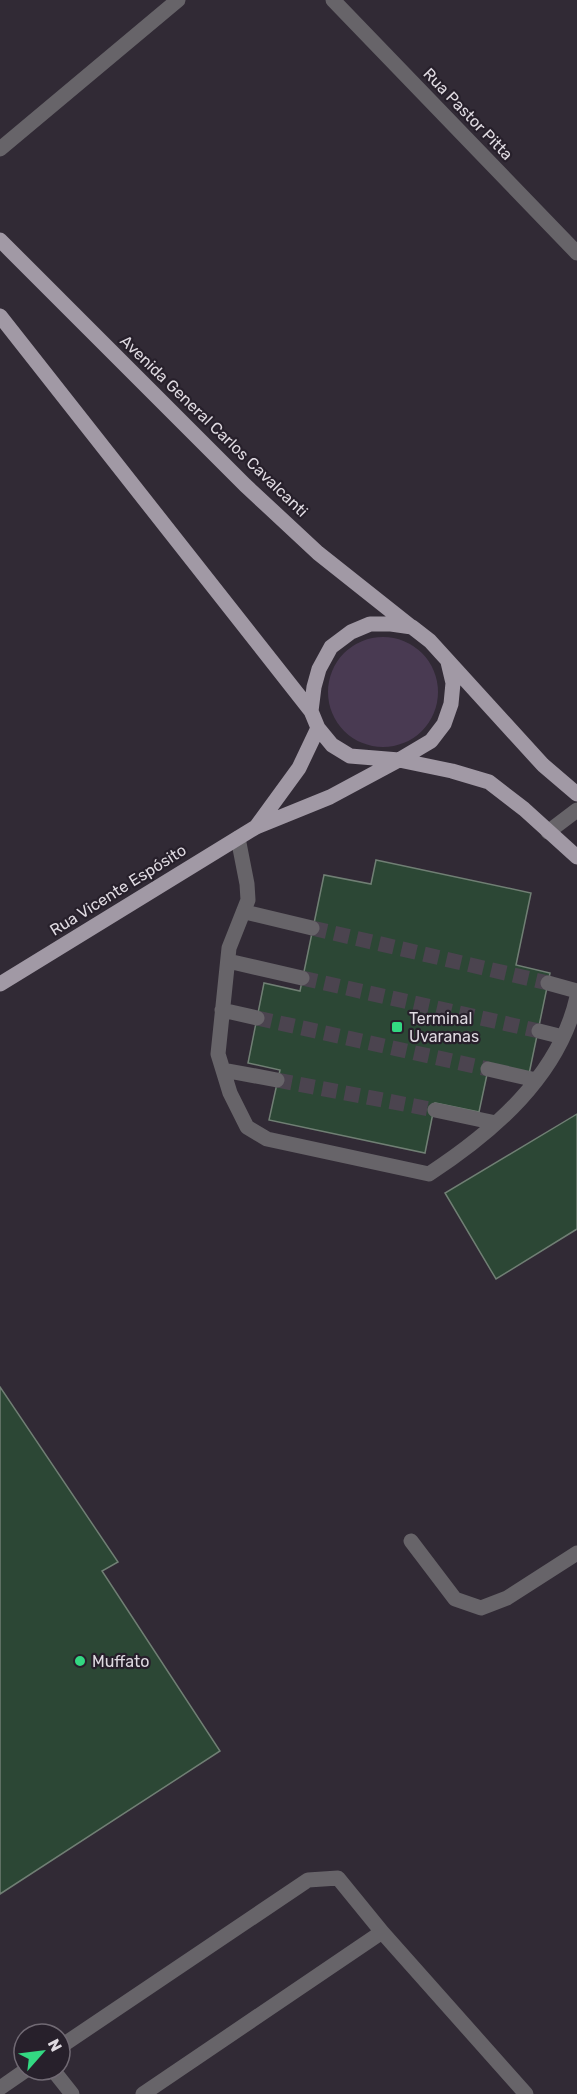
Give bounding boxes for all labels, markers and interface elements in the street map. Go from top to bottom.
street label: Rua Pastor Pitta [419,64,517,164]
street label: Avenida General Carlos Cavalcanti [116,331,312,521]
street label: Rua Vicente Espósito [46,840,190,940]
place label: Terminal Uvaranas [409,1009,479,1046]
marker: Terminal Uvaranas [390,1020,404,1034]
place label: Muffato [92,1652,149,1671]
marker: Muffato [73,1654,87,1668]
north arrow [12,2022,72,2082]
text: N [44,2036,66,2055]

